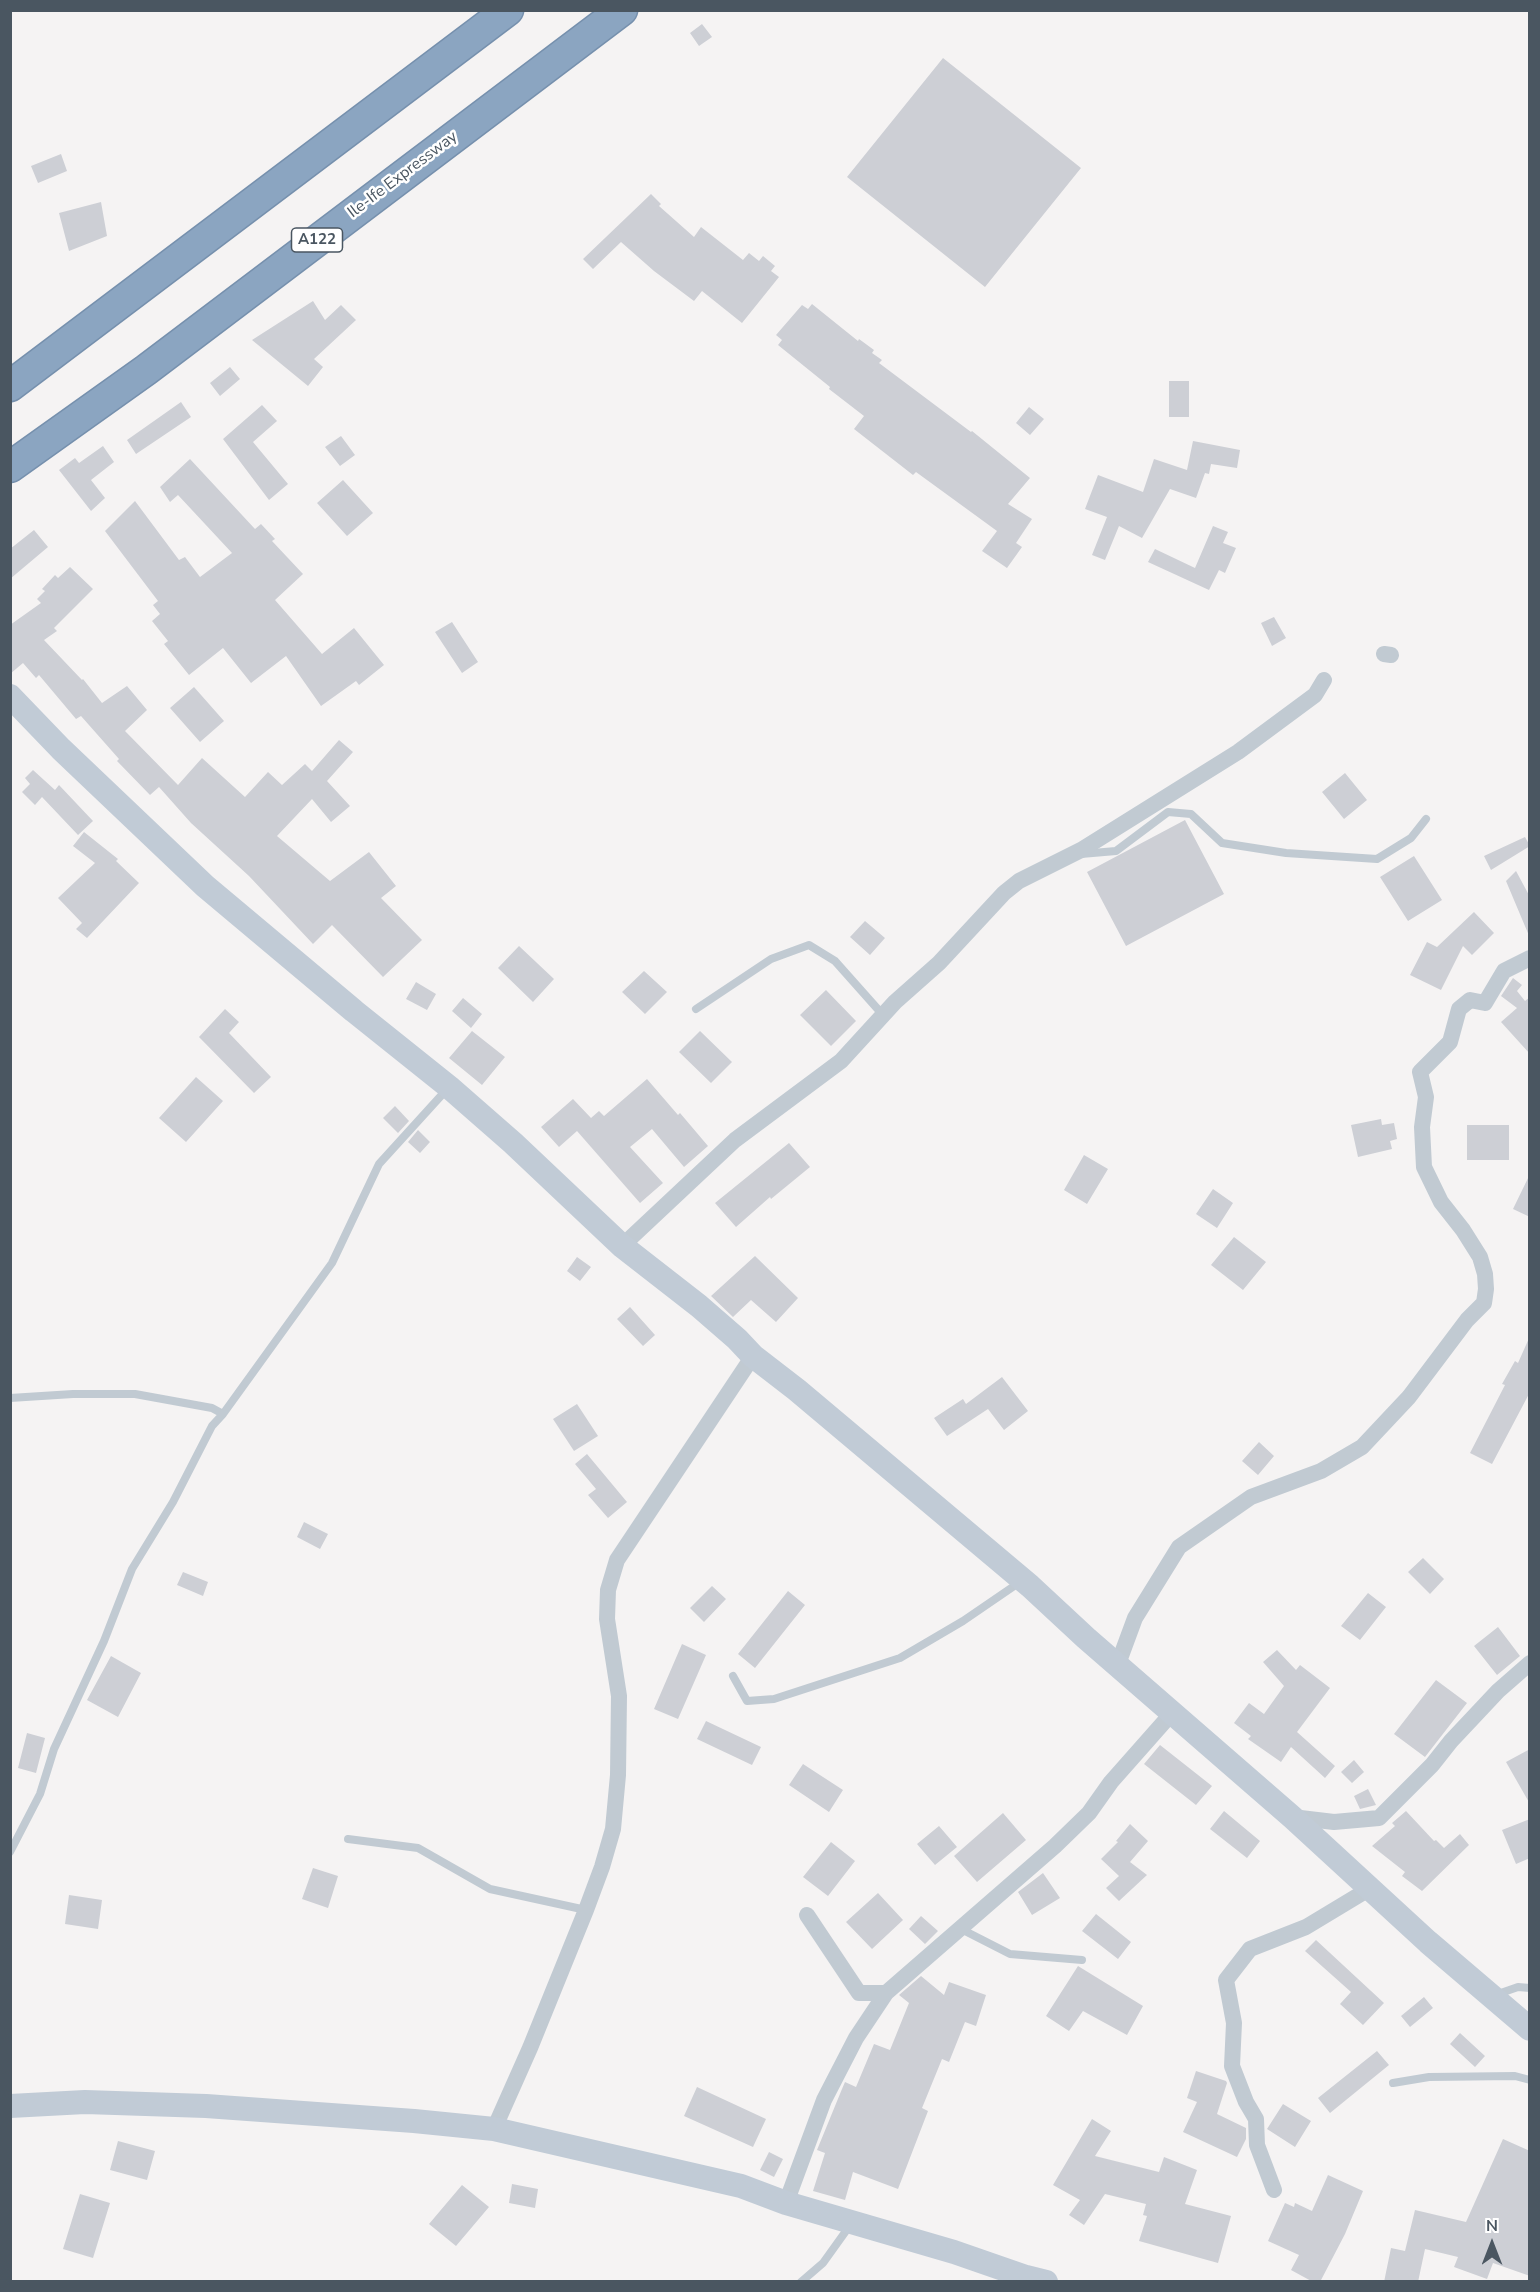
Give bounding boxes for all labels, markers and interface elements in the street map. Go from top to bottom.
street label: Ile-Ife Expressway [344,127,462,223]
road number: A122 [292,228,342,252]
north arrow [1462,2214,1522,2274]
text: N [1486,2215,1498,2237]

